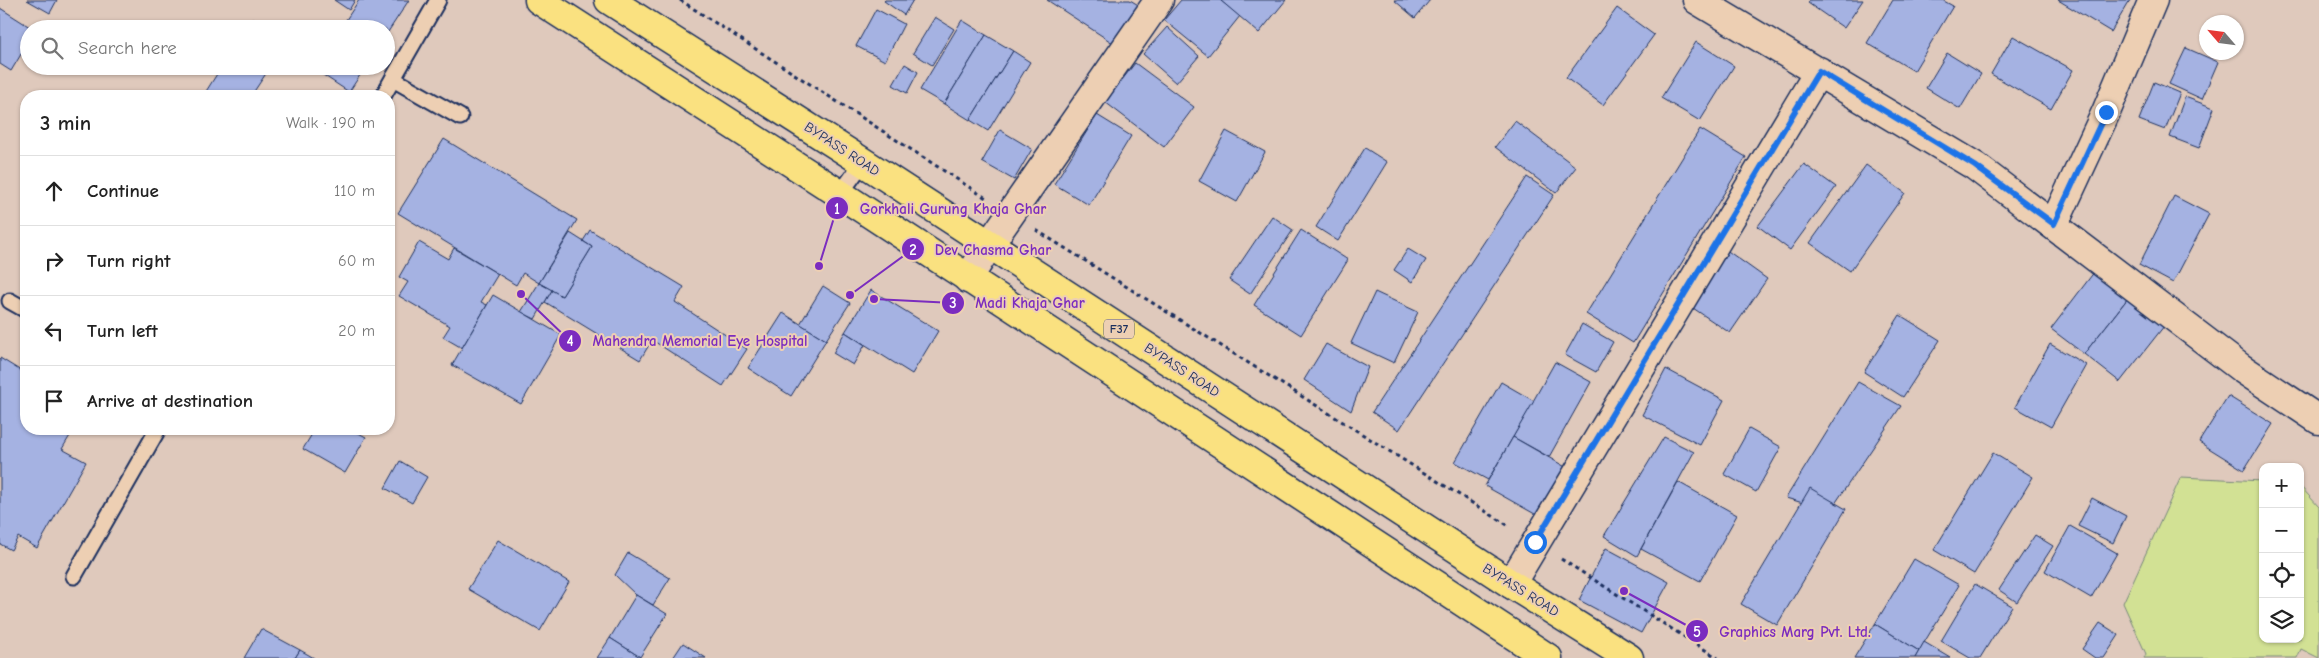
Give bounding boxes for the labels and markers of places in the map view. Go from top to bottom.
callout: Gorkhali Gurung Khaja Ghar [824,193,1056,223]
callout: Dev Chasma Ghar [900,234,1062,264]
callout: Madi Khaja Ghar [940,288,1095,318]
callout: Mahendra Memorial Eye Hospital [558,326,818,356]
callout: Graphics Marg Pvt. Ltd. [1684,616,1880,646]

